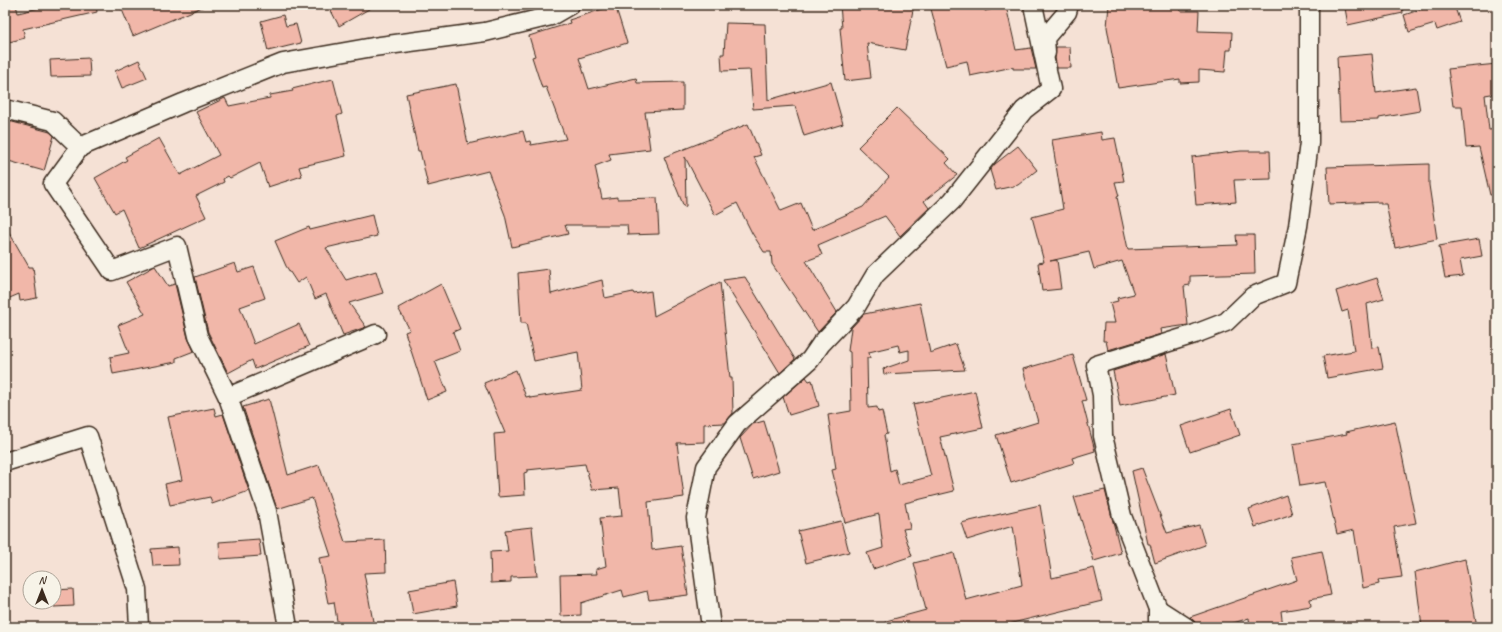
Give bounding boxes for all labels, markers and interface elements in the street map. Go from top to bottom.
north arrow [22,570,62,610]
text: N [39,573,48,587]

